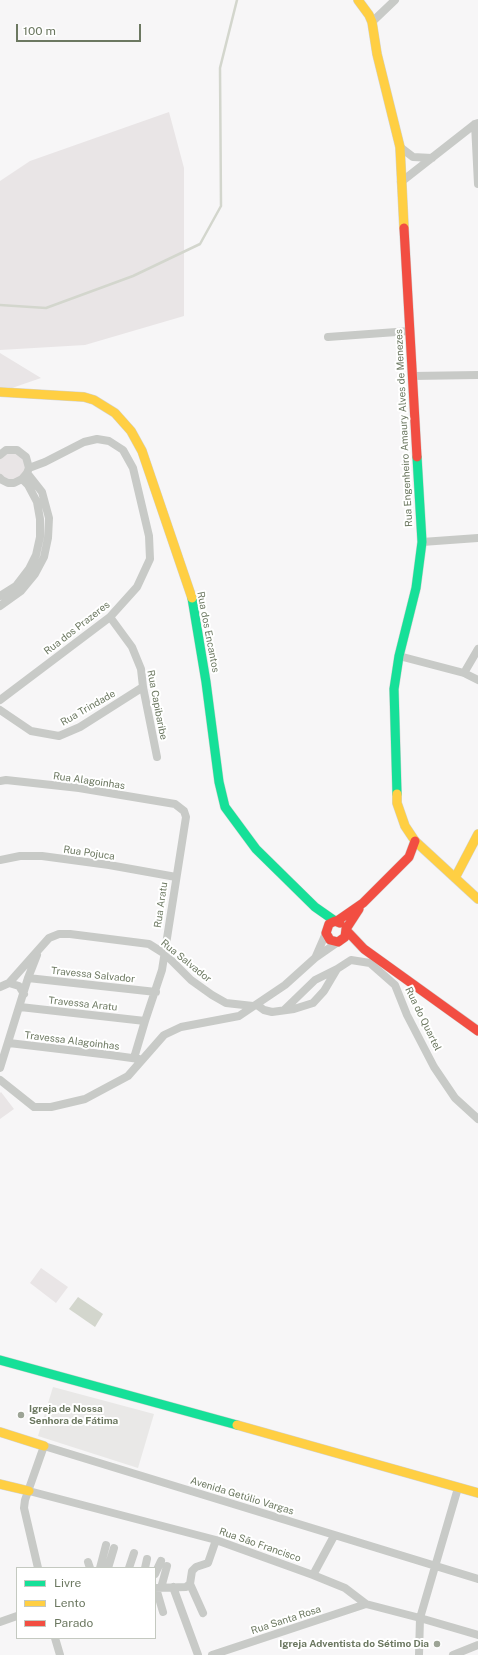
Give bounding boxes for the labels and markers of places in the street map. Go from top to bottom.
place label: Igreja de Nossa Senhora de Fátima [29,1403,118,1426]
marker: Igreja de Nossa Senhora de Fátima [16,1410,26,1420]
place label: Igreja Adventista do Sétimo Dia [279,1638,429,1650]
marker: Igreja Adventista do Sétimo Dia [432,1639,442,1649]

